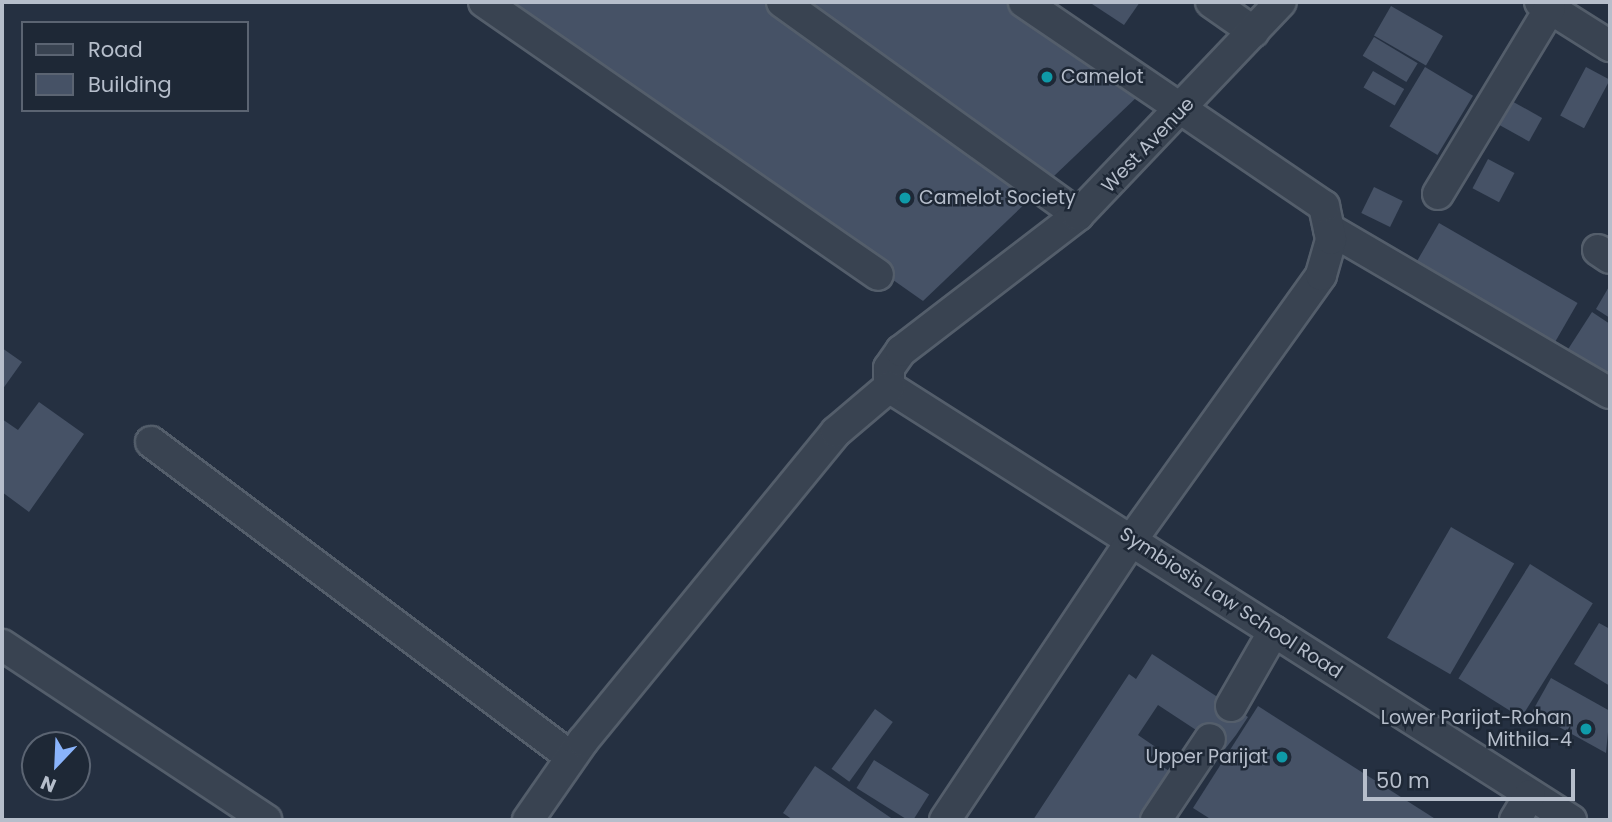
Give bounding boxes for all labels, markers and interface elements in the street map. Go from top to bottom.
legend [21,21,248,112]
text: Road [88,35,143,64]
place label: Camelot [1061,66,1144,88]
marker: Camelot [1039,69,1055,85]
text: Building [88,70,172,99]
street label: West Avenue [1097,93,1199,197]
place label: Camelot Society [919,187,1076,209]
marker: Camelot Society [897,190,913,206]
street label: Symbiosis Law School Road [1115,522,1347,684]
place label: Lower Parijat-Rohan Mithila-4 [1381,707,1572,751]
marker: Lower Parijat-Rohan Mithila-4 [1578,721,1594,737]
north arrow [21,731,91,801]
place label: Upper Parijat [1145,746,1268,768]
marker: Upper Parijat [1274,749,1290,765]
scale bar [1367,756,1579,800]
text: 50 m [1376,766,1430,795]
text: N [37,769,60,799]

